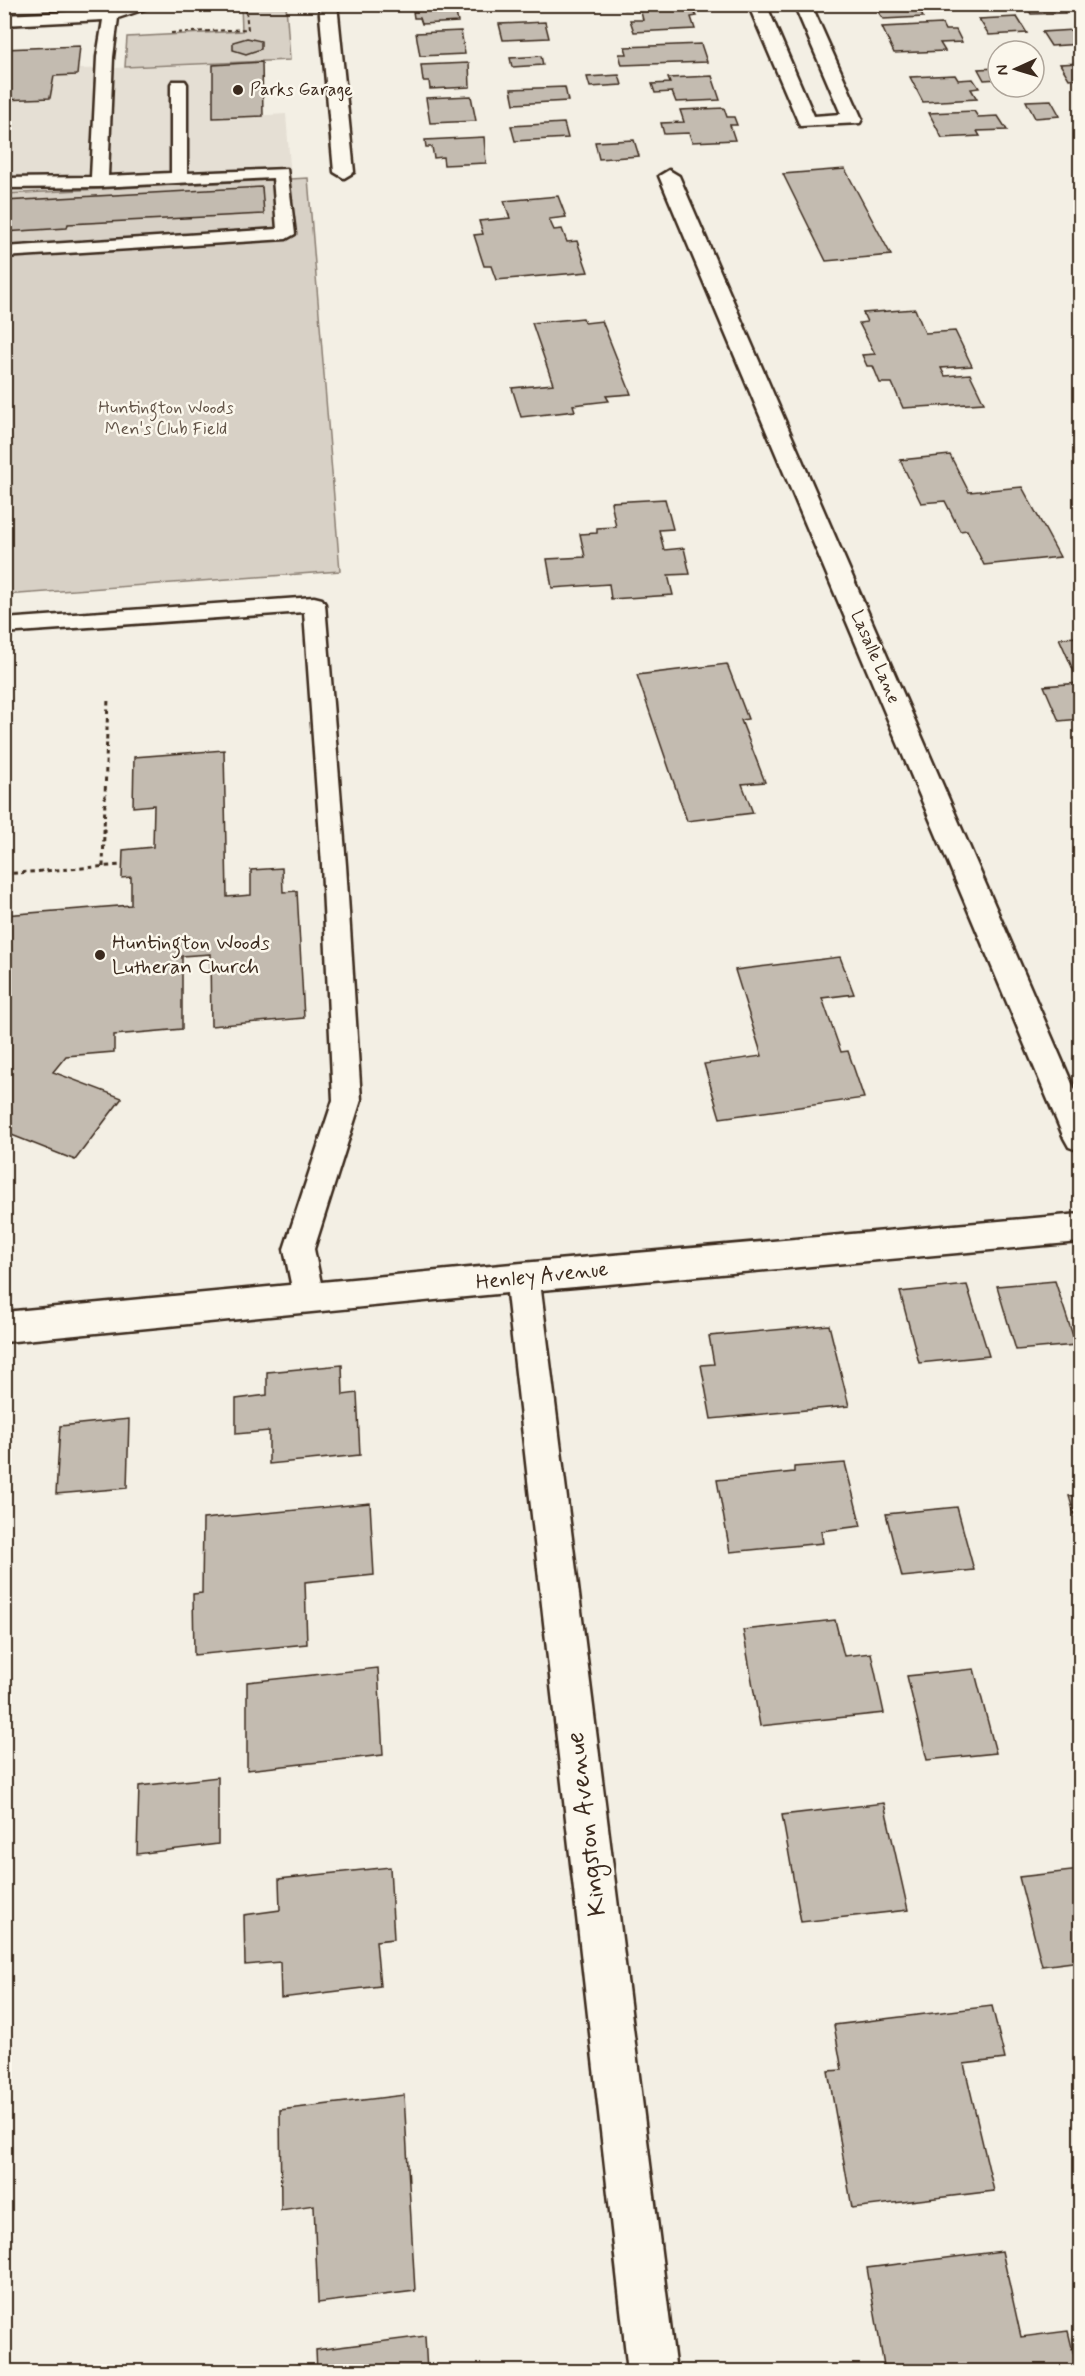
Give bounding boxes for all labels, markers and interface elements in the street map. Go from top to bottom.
north arrow [986,39,1046,99]
text: N [992,64,1013,76]
place label: Parks Garage [250,78,353,102]
marker: Parks Garage [231,83,245,97]
park label: Huntington Woods Men's Club Field [98,396,234,441]
street label: Lasalle Lane [845,607,905,707]
place label: Huntington Woods Lutheran Church [112,929,270,981]
marker: Huntington Woods Lutheran Church [93,948,107,962]
street label: Henley Avenue [474,1255,610,1297]
street label: Kingston Avenue [559,1730,617,1918]

